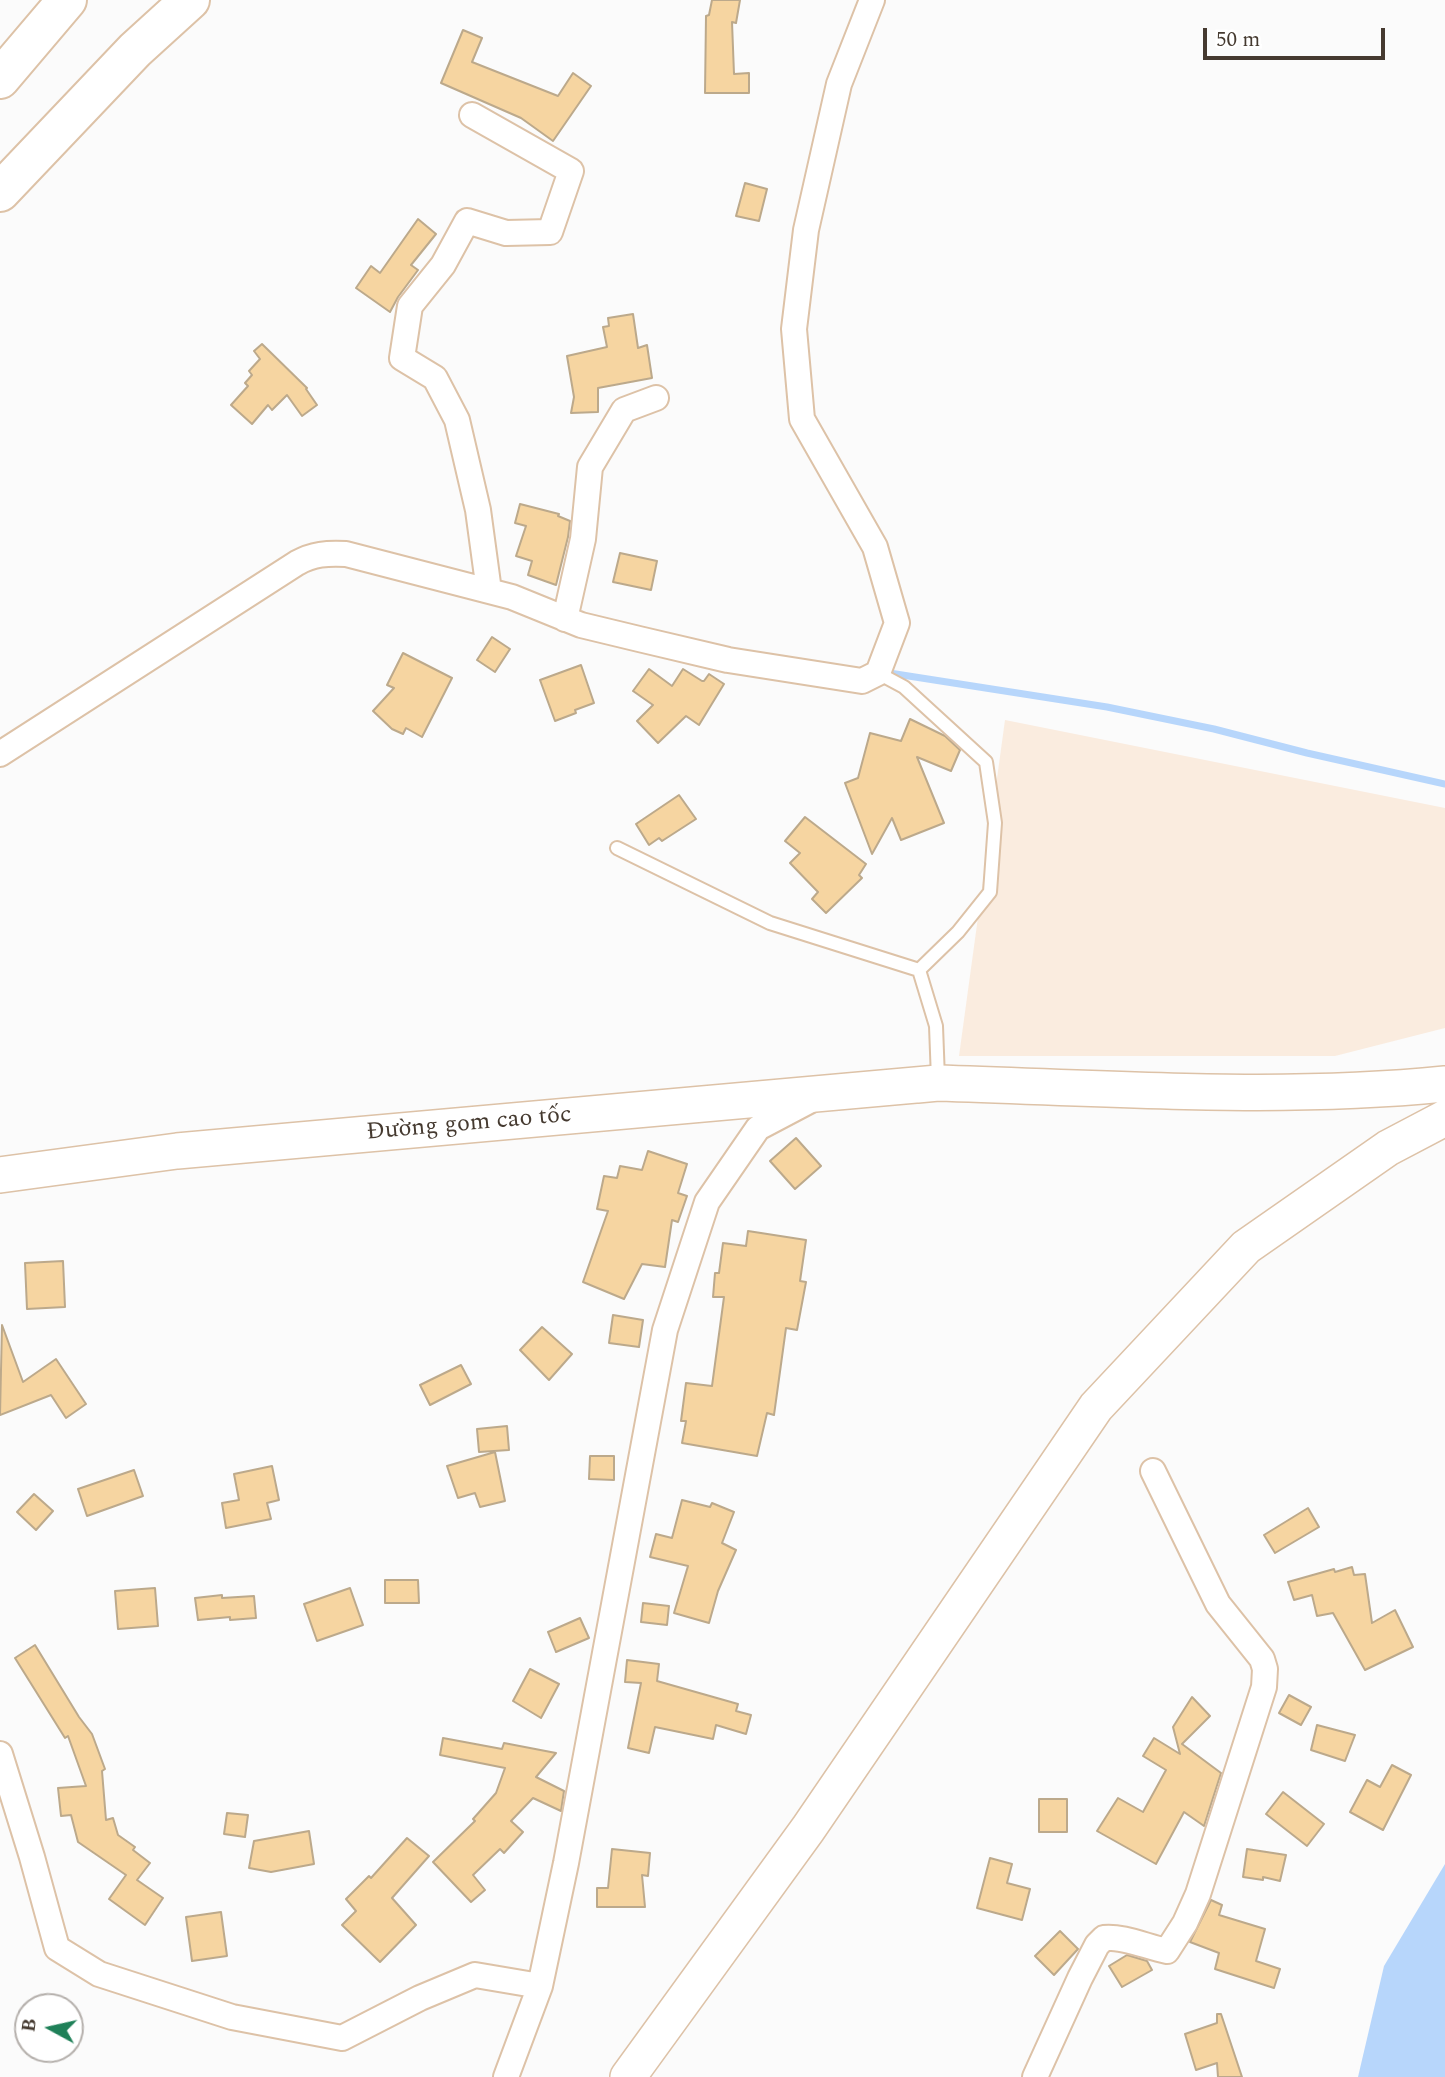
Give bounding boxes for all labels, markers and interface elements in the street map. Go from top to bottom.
scale bar [1207,14,1389,58]
text: 50 m [1216,24,1260,56]
street label: Đường gom cao tốc [365,1102,573,1148]
north arrow [14,1993,84,2063]
text: B [14,2017,45,2034]

